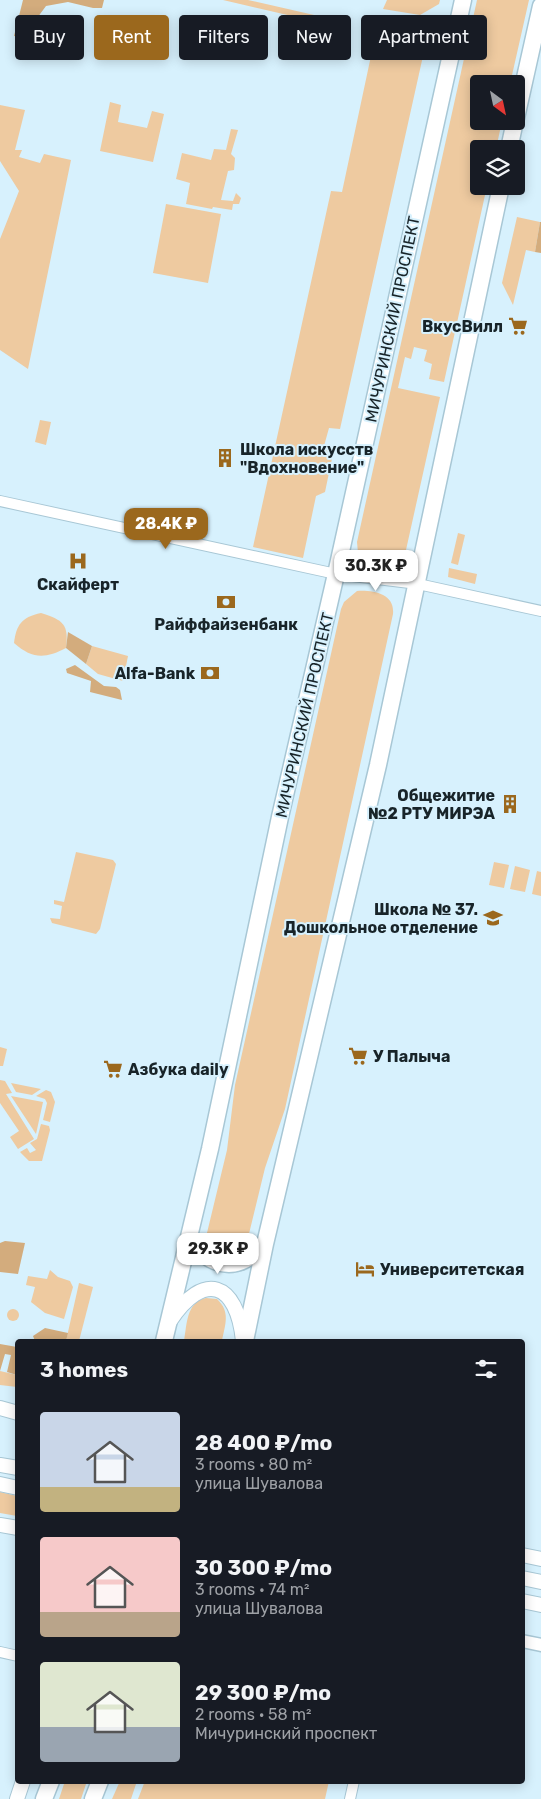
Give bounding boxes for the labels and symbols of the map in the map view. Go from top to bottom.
north arrow [470,75,525,130]
street label: МИЧУРИНСКИЙ ПРОСПЕКТ [361,214,424,424]
supermarket icon: ВкусВилл [507,315,529,337]
place label: ВкусВилл [422,317,503,336]
place label: Школа искусств "Вдохновение" [240,440,374,477]
building icon: Школа искусств "Вдохновение" [214,447,236,469]
pin: 28.4K ₽ [120,508,212,550]
hospital icon: Скайферт [67,550,89,572]
pin: 30.3K ₽ [330,550,422,592]
place label: Скайферт [37,575,119,594]
bank icon: Райффайзенбанк [215,591,237,613]
street label: МИЧУРИНСКИЙ ПРОСПЕКТ [272,610,337,820]
place label: Райффайзенбанк [154,615,298,634]
bank icon: Alfa-Bank [199,662,221,684]
place label: Alfa-Bank [115,664,196,683]
place label: Общежитие №2 РТУ МИРЭА [368,786,496,823]
building icon: Общежитие №2 РТУ МИРЭА [499,793,521,815]
place label: Школа № 37. Дошкольное отделение [284,900,478,937]
school or university icon: Школа № 37. Дошкольное отделение [482,907,504,929]
supermarket icon: У Палыча [347,1045,369,1067]
place label: У Палыча [373,1047,450,1066]
supermarket icon: Азбука daily [102,1058,124,1080]
place label: Азбука daily [128,1060,229,1079]
pin: 29.3K ₽ [172,1232,264,1275]
hotel icon: Университетская [354,1258,376,1280]
place label: Университетская [380,1260,524,1279]

